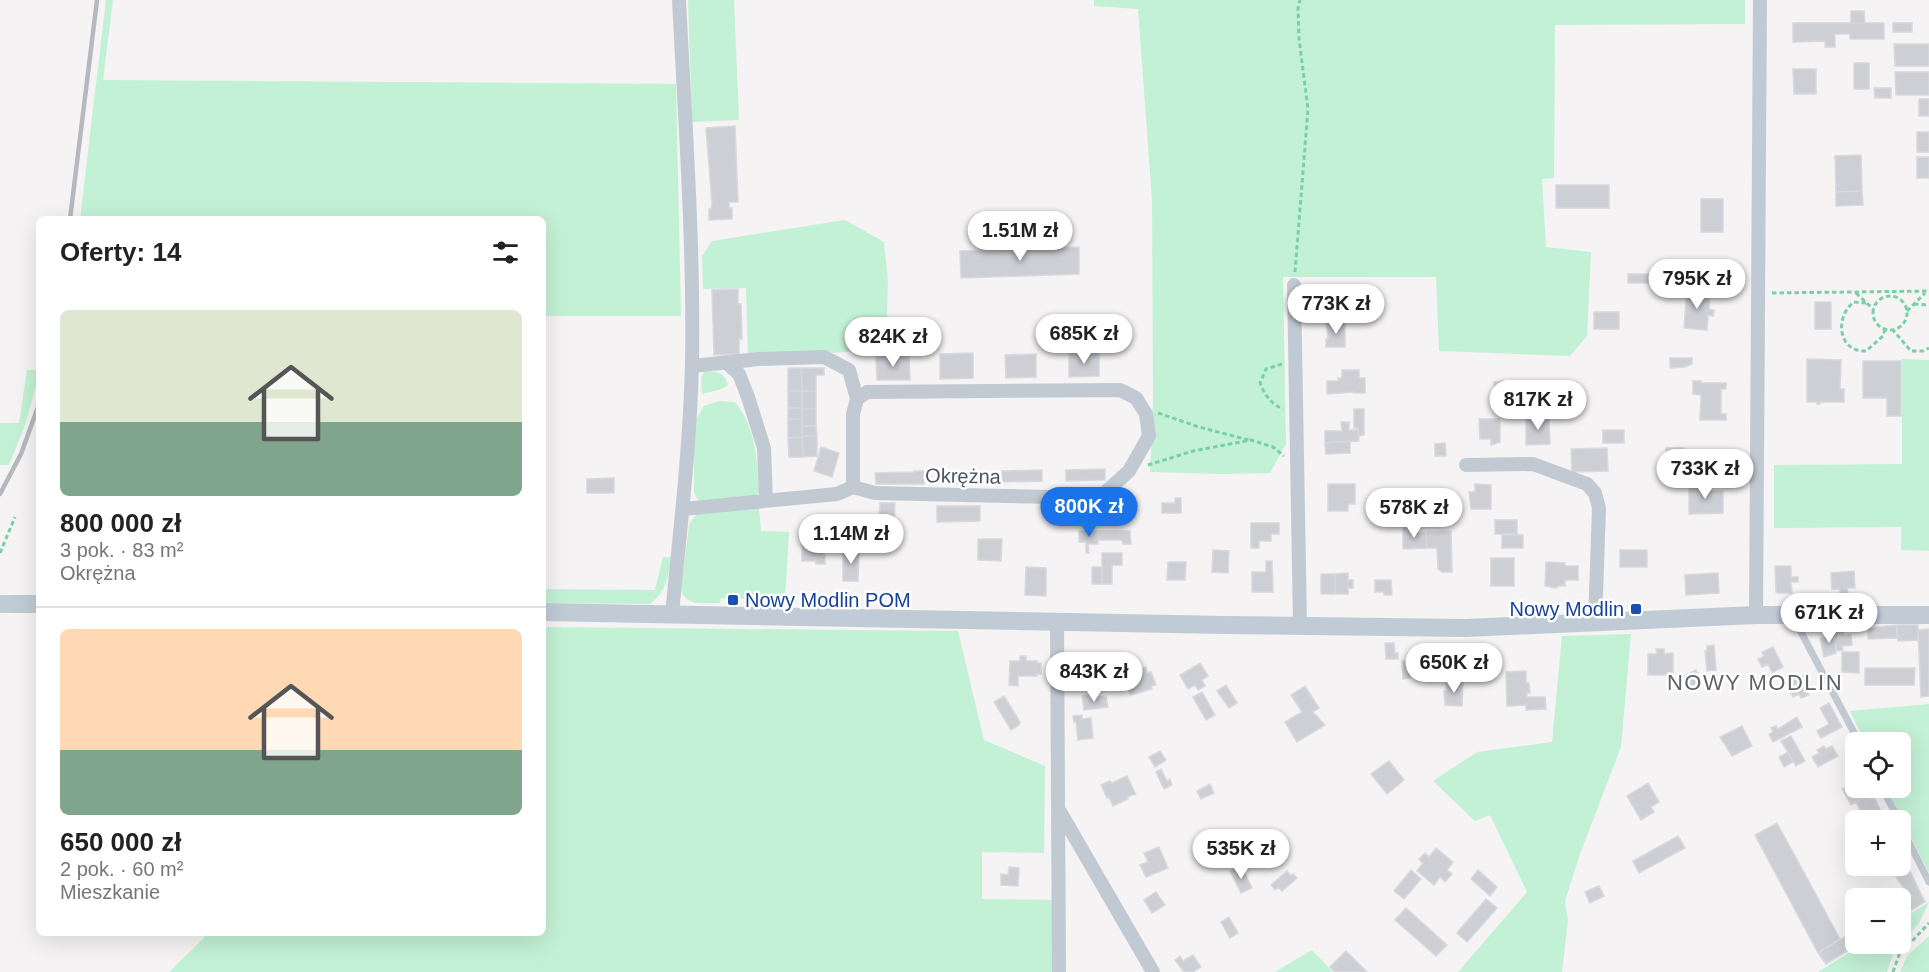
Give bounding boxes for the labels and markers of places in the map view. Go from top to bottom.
pin: 1.51M zł [958,211,1082,262]
pin: 795K zł [1642,259,1752,310]
pin: 773K zł [1281,284,1391,335]
pin: 685K zł [1029,314,1139,365]
pin: 824K zł [838,317,948,368]
pin: 817K zł [1483,380,1593,431]
pin: 733K zł [1650,449,1760,500]
pin: 800K zł [1034,487,1144,538]
pin: 578K zł [1359,488,1469,539]
pin: 1.14M zł [789,514,913,565]
place label: Nowy Modlin POM [745,589,911,611]
marker: Nowy Modlin POM [726,593,740,607]
pin: 671K zł [1774,593,1884,644]
place label: Nowy Modlin [1510,598,1624,620]
marker: Nowy Modlin [1629,602,1643,616]
pin: 650K zł [1399,643,1509,694]
pin: 843K zł [1039,652,1149,703]
pin: 535K zł [1186,829,1296,880]

